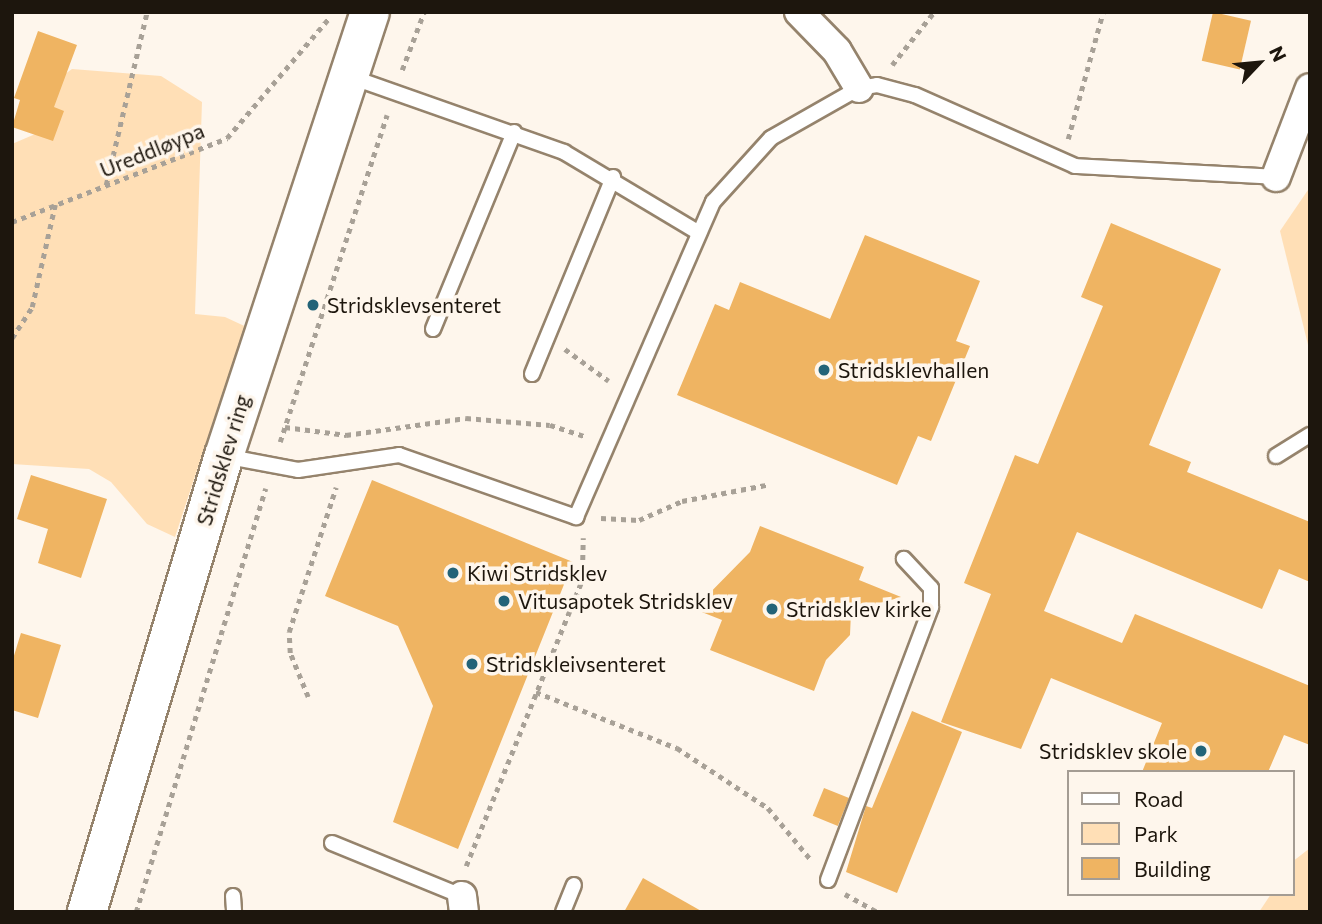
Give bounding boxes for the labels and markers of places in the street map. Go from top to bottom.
place label: Stridsklevsenteret [327,292,501,318]
marker: Stridsklevsenteret [305,297,321,313]
place label: Stridsklevhallen [838,357,989,383]
marker: Stridsklevhallen [816,362,832,378]
place label: Kiwi Stridsklev [467,560,607,586]
marker: Kiwi Stridsklev [445,565,461,581]
place label: Vitusapotek Stridsklev [518,588,733,614]
marker: Vitusapotek Stridsklev [496,593,512,609]
place label: Stridsklev kirke [786,596,932,622]
marker: Stridsklev kirke [764,601,780,617]
place label: Stridskleivsenteret [486,651,666,677]
marker: Stridskleivsenteret [464,656,480,672]
place label: Stridsklev skole [1039,738,1187,764]
marker: Stridsklev skole [1193,743,1209,759]

